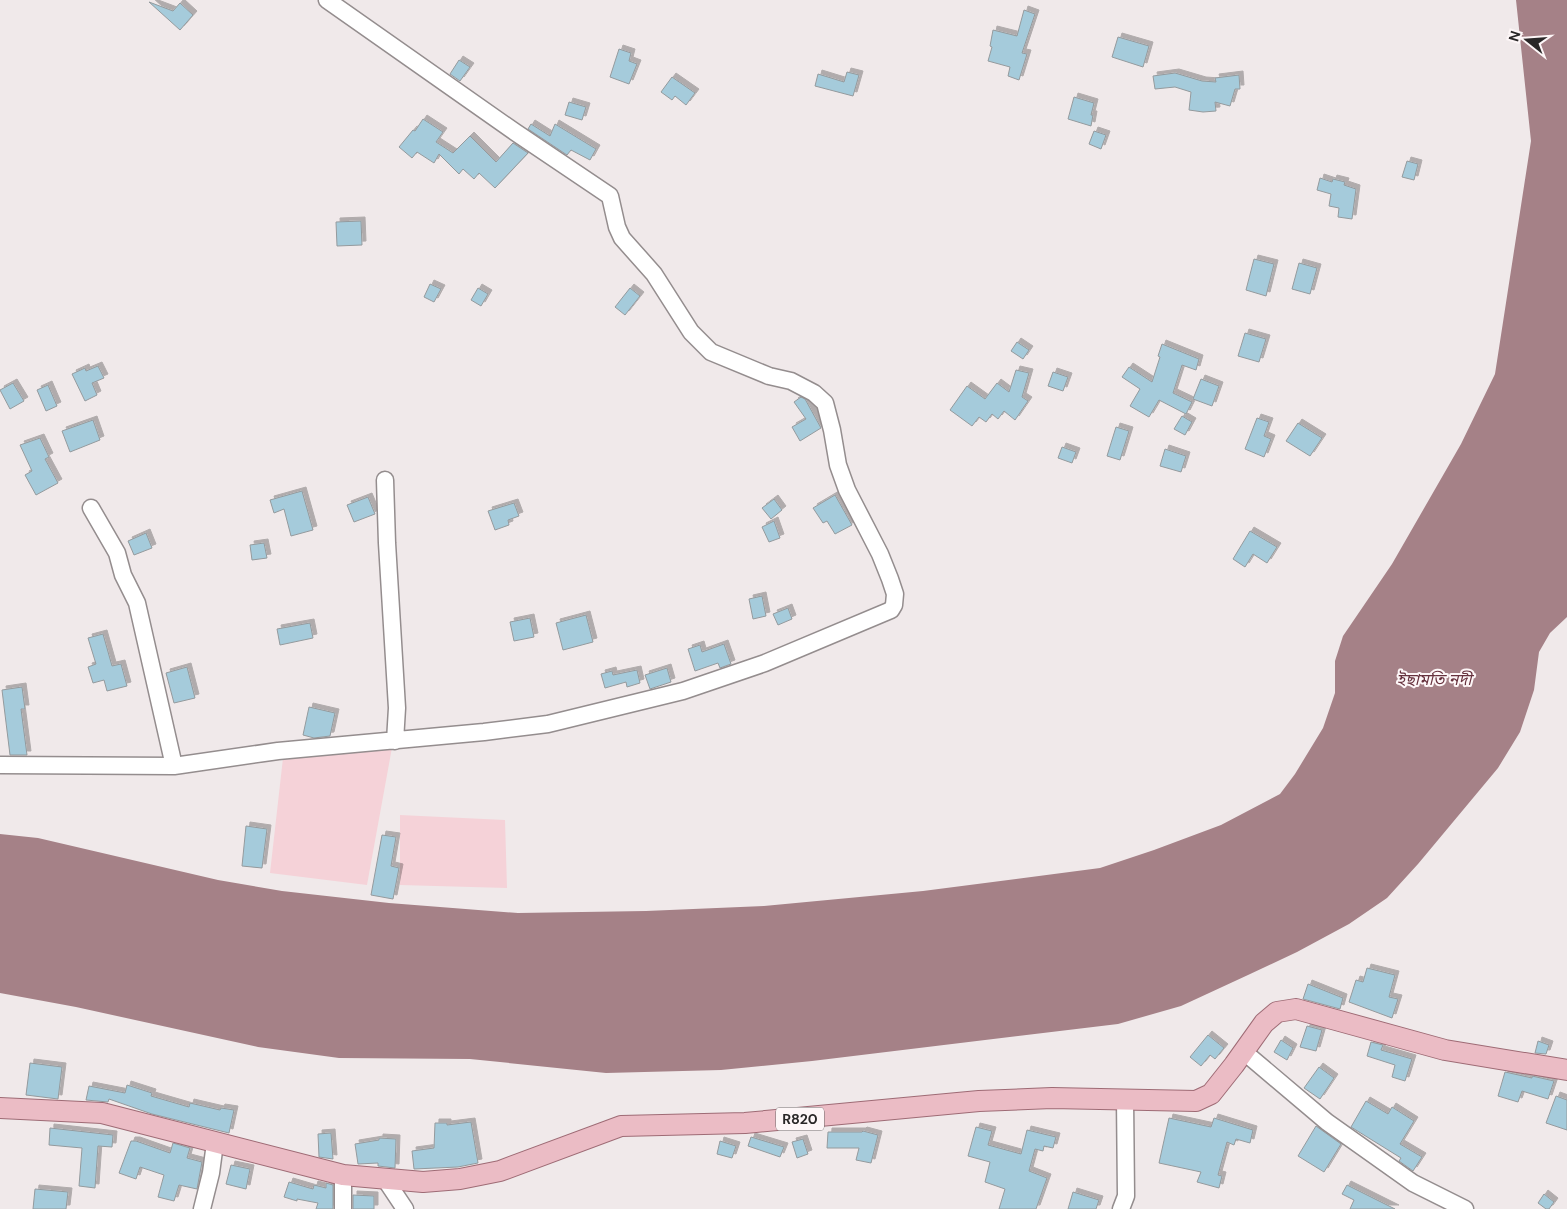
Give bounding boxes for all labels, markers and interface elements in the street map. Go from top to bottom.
north arrow [1502,15,1552,65]
text: N [1504,29,1525,44]
water label: ইছামতি নদী [1396,669,1474,690]
road number: R820 [776,1108,824,1130]

